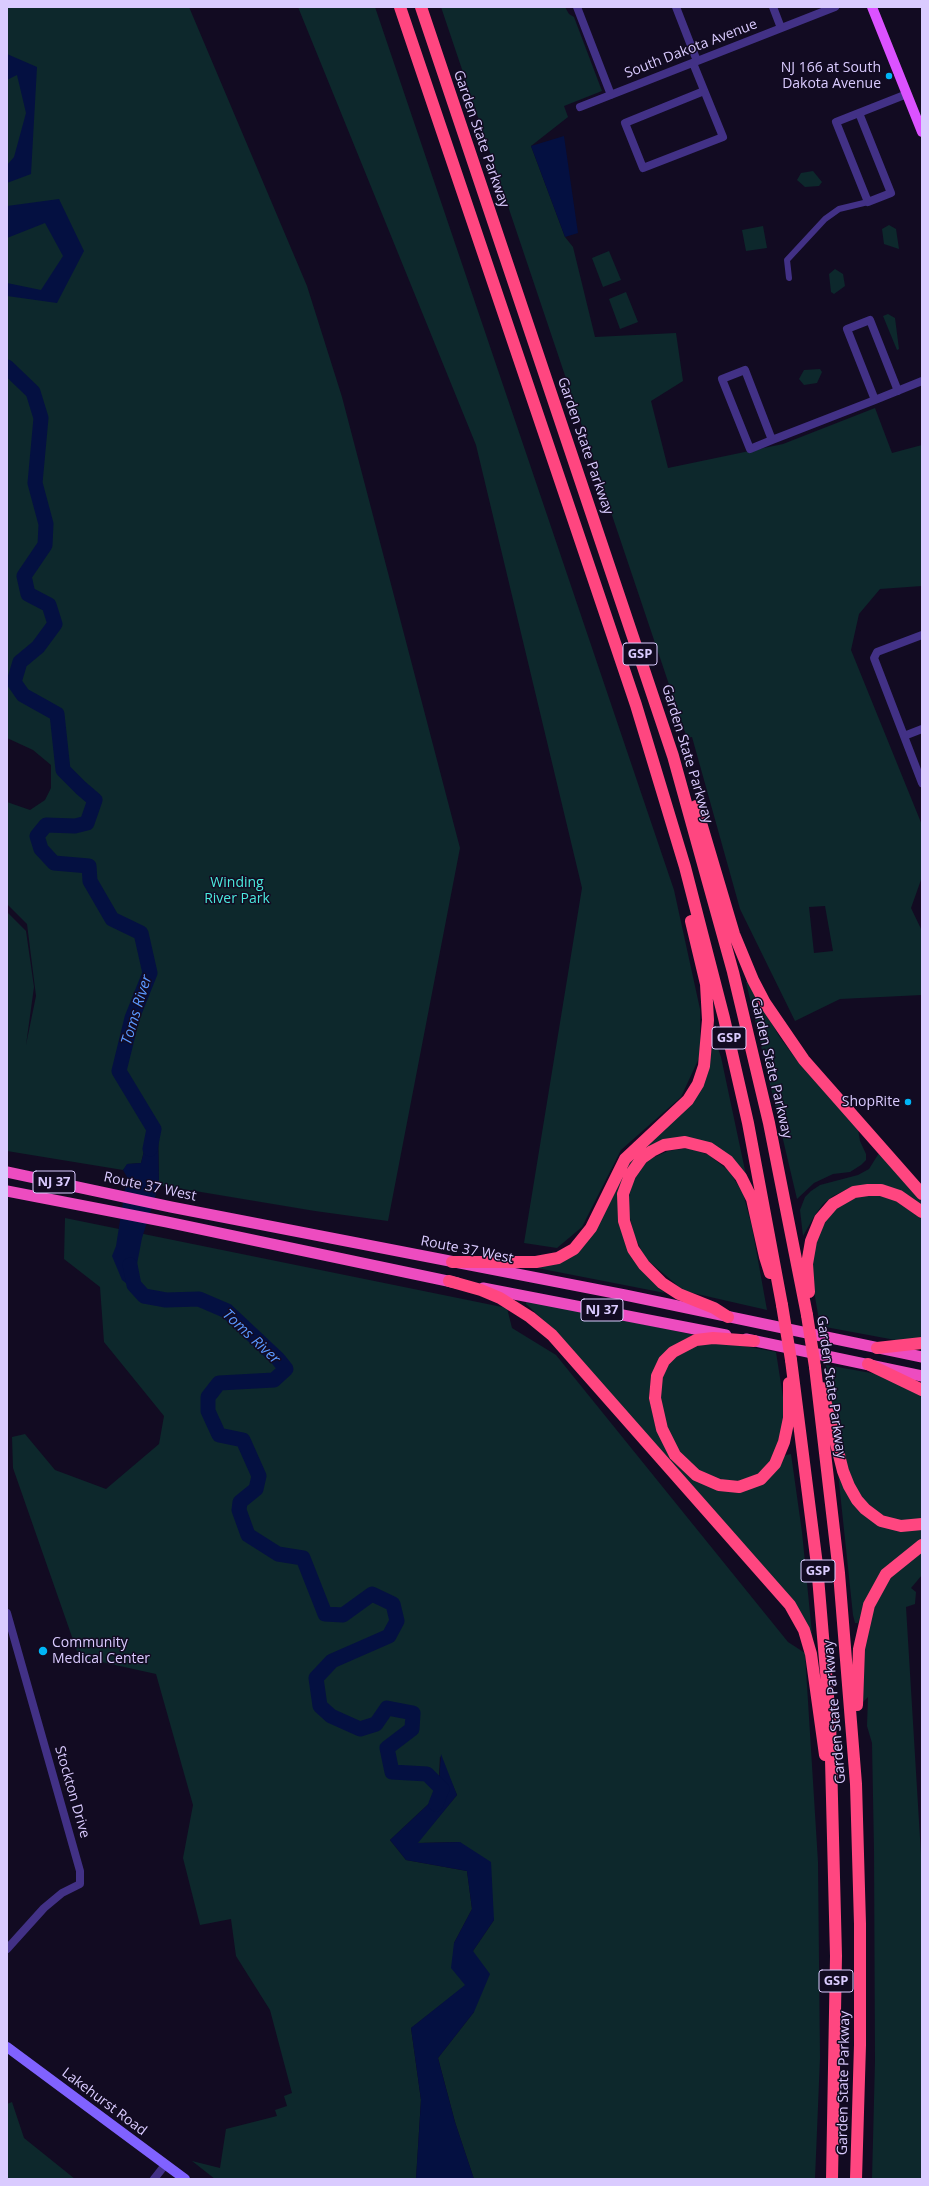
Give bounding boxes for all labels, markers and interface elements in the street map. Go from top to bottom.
street label: South Dakota Avenue [622,16,760,82]
place label: NJ 166 at South Dakota Avenue [781,60,881,92]
street label: Garden State Parkway [450,68,512,210]
marker: NJ 166 at South Dakota Avenue [884,71,894,81]
street label: Garden State Parkway [554,375,616,517]
road number: GSP [623,643,657,665]
street label: Garden State Parkway [658,683,716,825]
park label: Winding River Park [204,875,270,908]
water label: Toms River [118,973,156,1047]
street label: Garden State Parkway [747,996,795,1140]
road number: GSP [712,1027,746,1049]
place label: ShopRite [842,1094,900,1110]
marker: ShopRite [903,1097,913,1107]
street label: Route 37 West [102,1169,198,1205]
road number: NJ 37 [33,1171,75,1193]
street label: Route 37 West [419,1233,515,1267]
road number: NJ 37 [581,1299,623,1321]
water label: Toms River [219,1306,283,1368]
street label: Garden State Parkway [813,1314,849,1460]
road number: GSP [801,1560,835,1582]
place label: Community Medical Center [52,1635,150,1668]
street label: Garden State Parkway [820,1639,850,1785]
marker: Community Medical Center [37,1645,49,1657]
street label: Stockton Drive [51,1744,93,1840]
road number: GSP [819,1970,853,1992]
street label: Garden State Parkway [834,2011,854,2155]
street label: Lakehurst Road [58,2065,150,2139]

